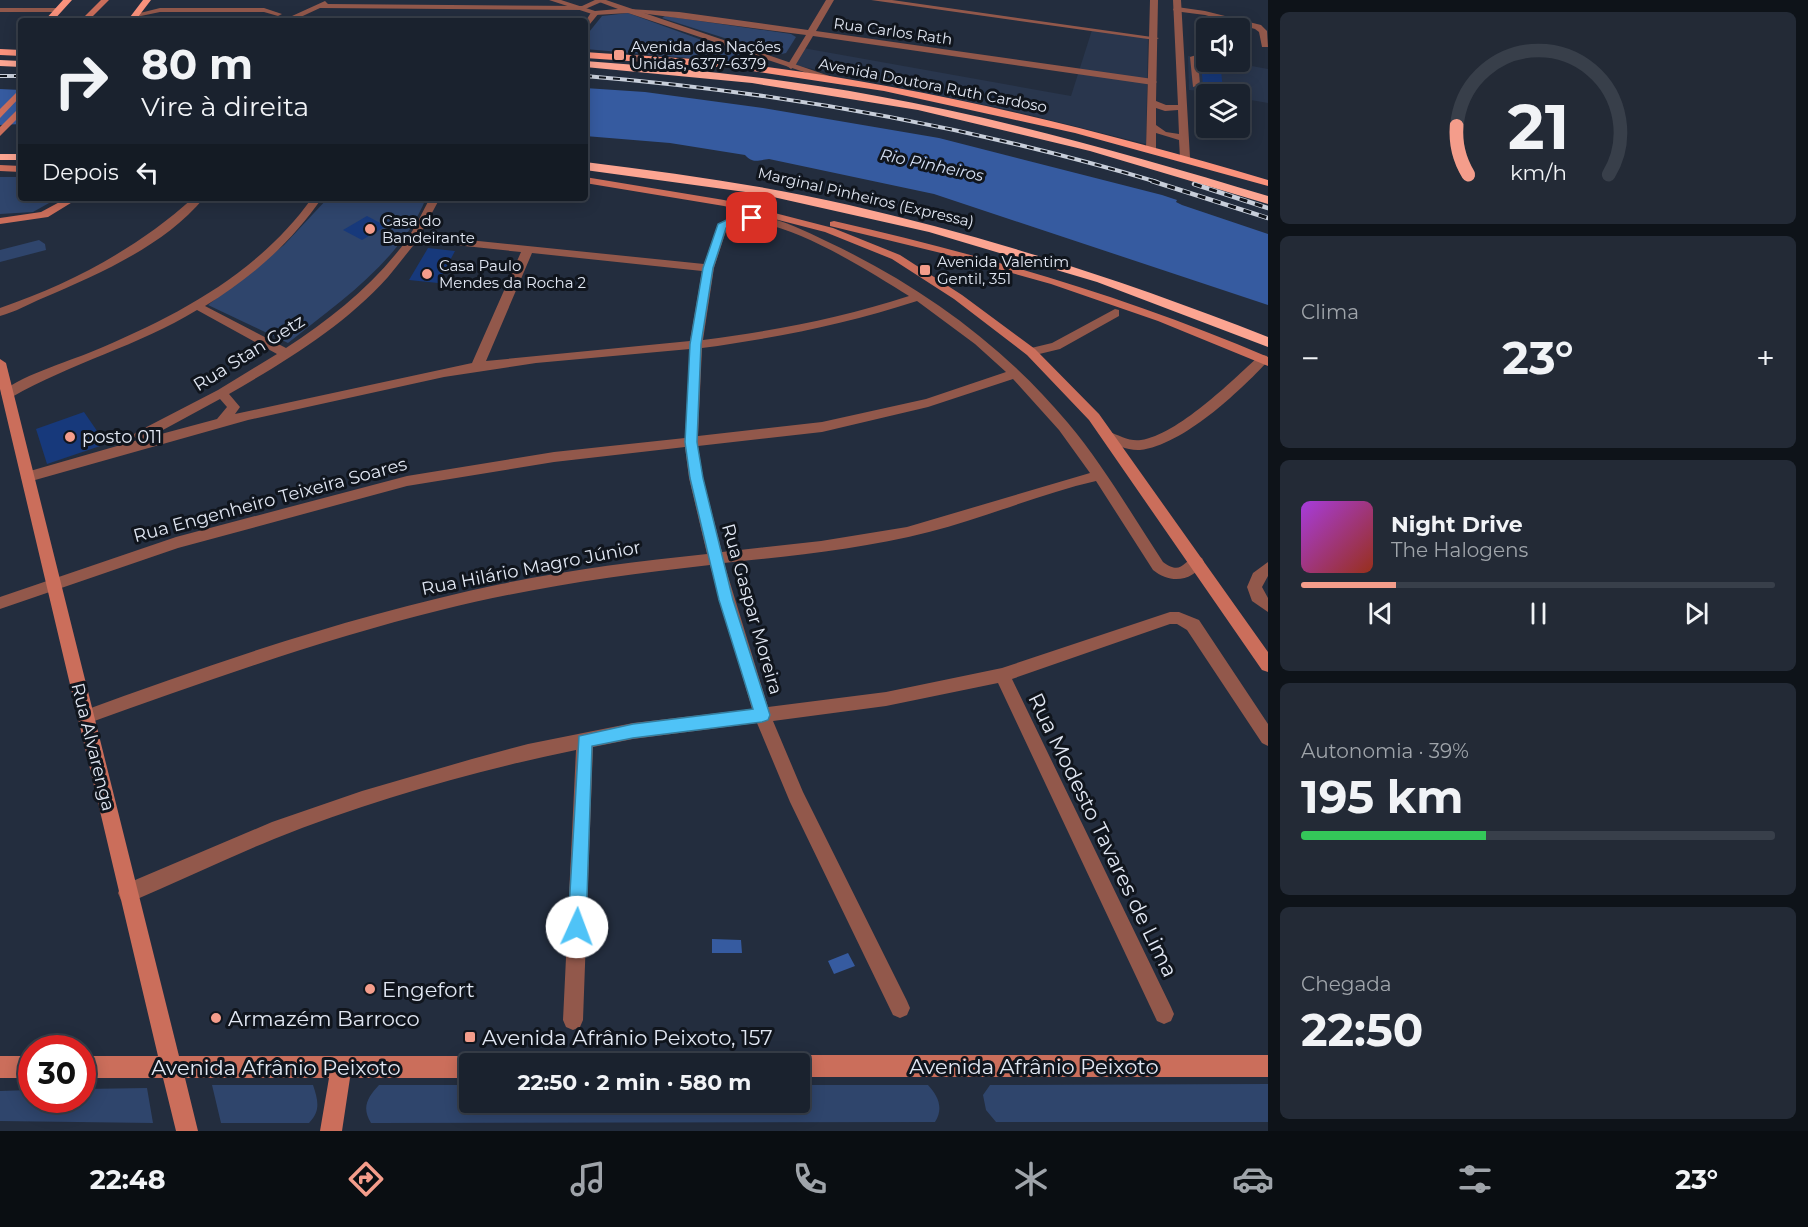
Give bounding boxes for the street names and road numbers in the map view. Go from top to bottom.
street label: Rua Carlos Rath [833,13,953,49]
street label: Avenida Doutora Ruth Cardoso [817,54,1049,116]
street label: Marginal Pinheiros (Expressa) [756,163,976,231]
street label: Rua Stan Getz [189,310,309,396]
street label: Rua Engenheiro Teixeira Soares [131,453,409,547]
street label: Rua Gaspar Moreira [717,521,787,697]
street label: Rua Hilário Magro Júnior [419,536,643,600]
street label: Rua Alvarenga [66,681,120,813]
street label: Rua Modesto Tavares de Lima [1023,689,1183,981]
street label: Avenida Afrânio Peixoto [909,1054,1159,1079]
street label: Avenida Afrânio Peixoto [151,1055,401,1080]

